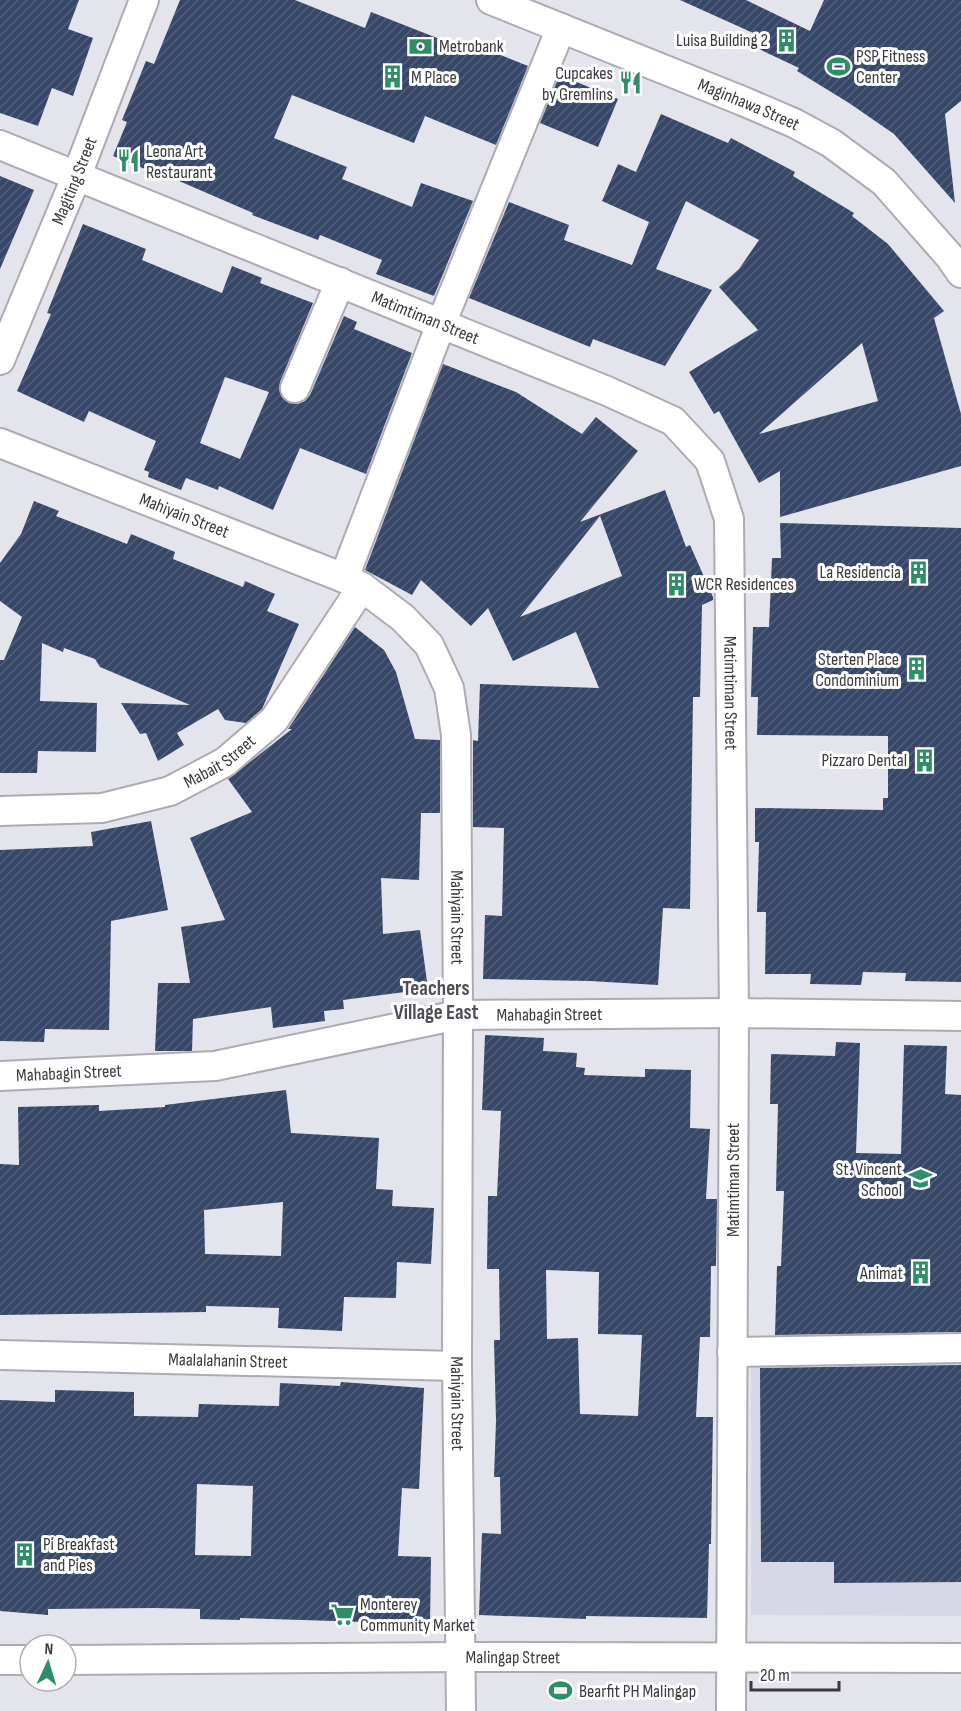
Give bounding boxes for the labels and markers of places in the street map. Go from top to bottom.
building icon: Luisa Building 2 [773,27,799,53]
place label: Luisa Building 2 [676,30,768,51]
bank icon: Metrobank [408,33,434,59]
place label: Metrobank [439,36,504,57]
place label: PSP Fitness Center [856,46,925,88]
sports icon: PSP Fitness Center [825,53,851,79]
place label: Cupcakes by Gremlins [542,63,613,105]
building icon: M Place [380,64,406,90]
place label: M Place [411,67,457,88]
restaurant icon: Cupcakes by Gremlins [618,70,644,96]
place label: Leona Art Restaurant [146,141,213,183]
restaurant icon: Leona Art Restaurant [115,148,141,174]
building icon: La Residencia [906,559,932,585]
place label: La Residencia [819,562,901,583]
building icon: WCR Residences [663,571,689,597]
place label: WCR Residences [694,574,794,595]
place label: Sterten Place Condominium [815,649,899,691]
building icon: Sterten Place Condominium [904,656,930,682]
building icon: Pizzaro Dental [912,747,938,773]
place label: Pizzaro Dental [821,750,907,771]
place label: St. Vincent School [835,1159,903,1201]
school or university icon: St. Vincent School [907,1166,933,1192]
building icon: Animat [908,1260,934,1286]
place label: Animat [859,1263,904,1284]
place label: Pi Breakfast and Pies [43,1534,115,1576]
building icon: Pi Breakfast and Pies [12,1541,38,1567]
place label: Monterey Community Market [360,1594,476,1636]
supermarket icon: Monterey Community Market [329,1601,355,1627]
sports icon: Bearfit PH Malingap [548,1678,574,1704]
place label: Bearfit PH Malingap [579,1681,696,1702]

